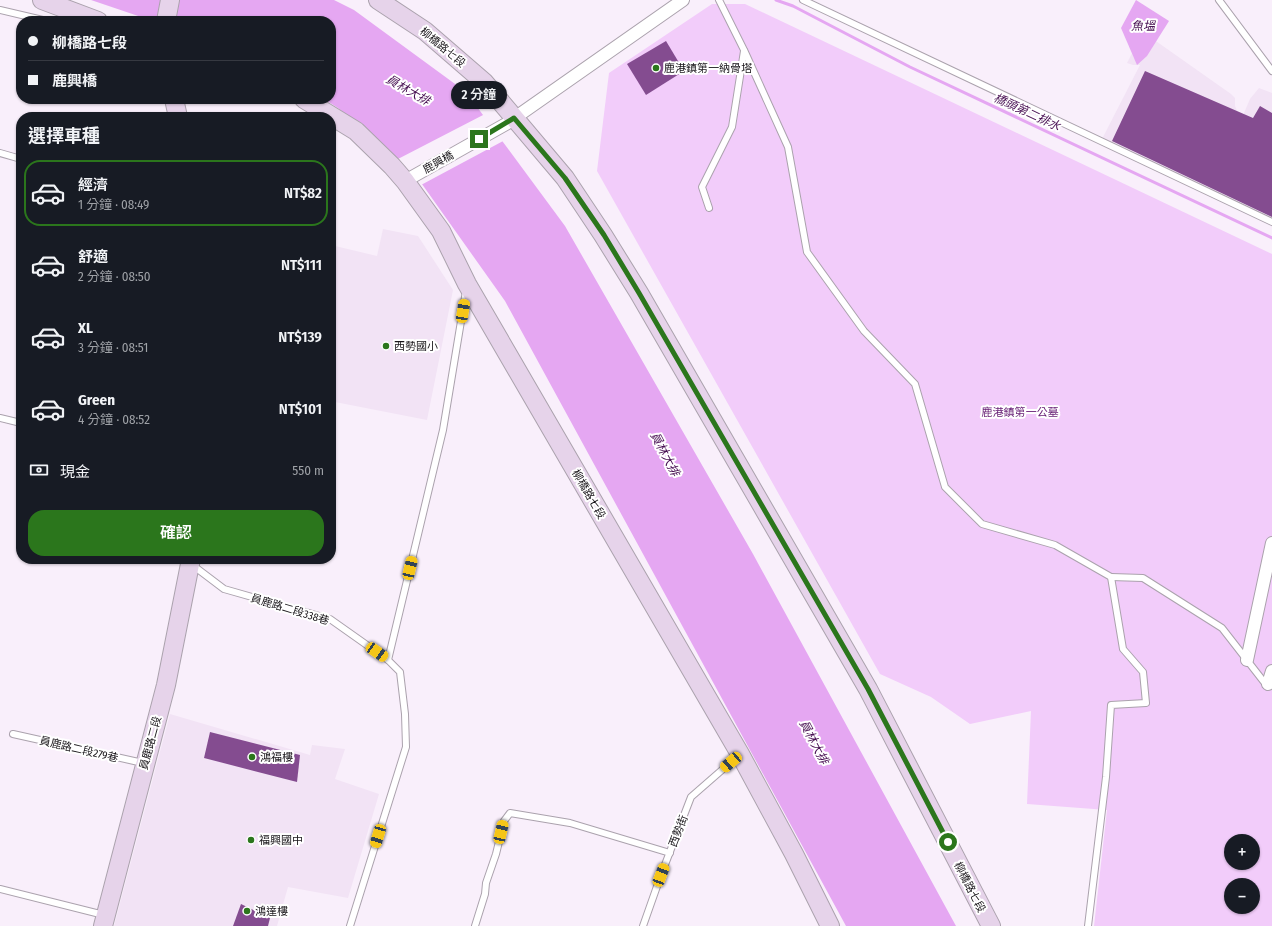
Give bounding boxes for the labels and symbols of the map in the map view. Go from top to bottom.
water label: 魚塭 [1131,19,1156,33]
street label: 柳橋路七段 [417,25,468,70]
place label: 鹿港鎮第一納骨塔 [664,62,752,75]
marker: 鹿港鎮第一納骨塔 [651,63,661,73]
water label: 員林大排 [384,72,434,109]
callout: 2 分鐘 [451,81,507,109]
water label: 橋頭第二排水 [991,90,1063,134]
route end [470,130,488,148]
street label: 鹿興橋 [421,149,456,176]
car [455,298,471,324]
place label: 西勢國小 [394,340,438,353]
marker: 西勢國小 [381,341,391,351]
park label: 鹿港鎮第一公墓 [982,406,1059,419]
water label: 員林大排 [648,430,683,480]
street label: 柳橋路七段 [569,467,608,521]
car [401,555,419,581]
street label: 員鹿路二段338巷 [249,591,331,628]
car [364,640,390,664]
street label: 員鹿路二段 [137,715,164,771]
water label: 員林大排 [797,718,832,768]
street label: 員鹿路二段279巷 [38,734,120,765]
car [718,750,744,774]
place label: 鴻福樓 [260,751,293,764]
marker: 鴻福樓 [247,752,257,762]
street label: 西勢街 [666,813,690,849]
car [492,819,510,845]
car [369,823,387,849]
route start [939,833,957,851]
place label: 福興國中 [259,834,303,847]
marker: 福興國中 [246,835,256,845]
street label: 柳橋路七段 [951,860,988,915]
car [651,862,671,888]
place label: 鴻達樓 [255,905,288,918]
marker: 鴻達樓 [242,906,252,916]

